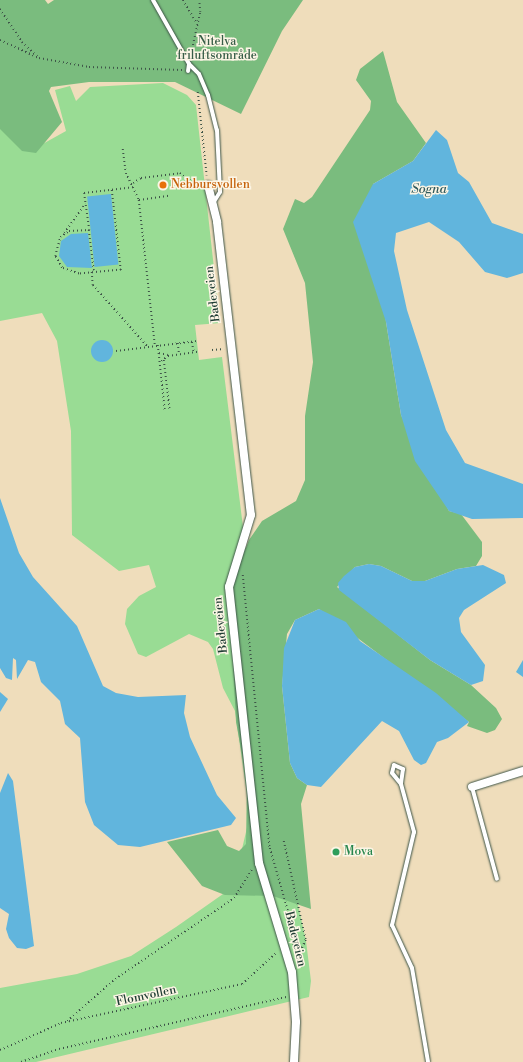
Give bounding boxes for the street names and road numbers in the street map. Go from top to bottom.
street label: Badeveien [202,265,224,323]
street label: Badeveien [211,596,231,654]
street label: Badeveien [281,910,309,968]
street label: Flomvollen [114,983,178,1009]

